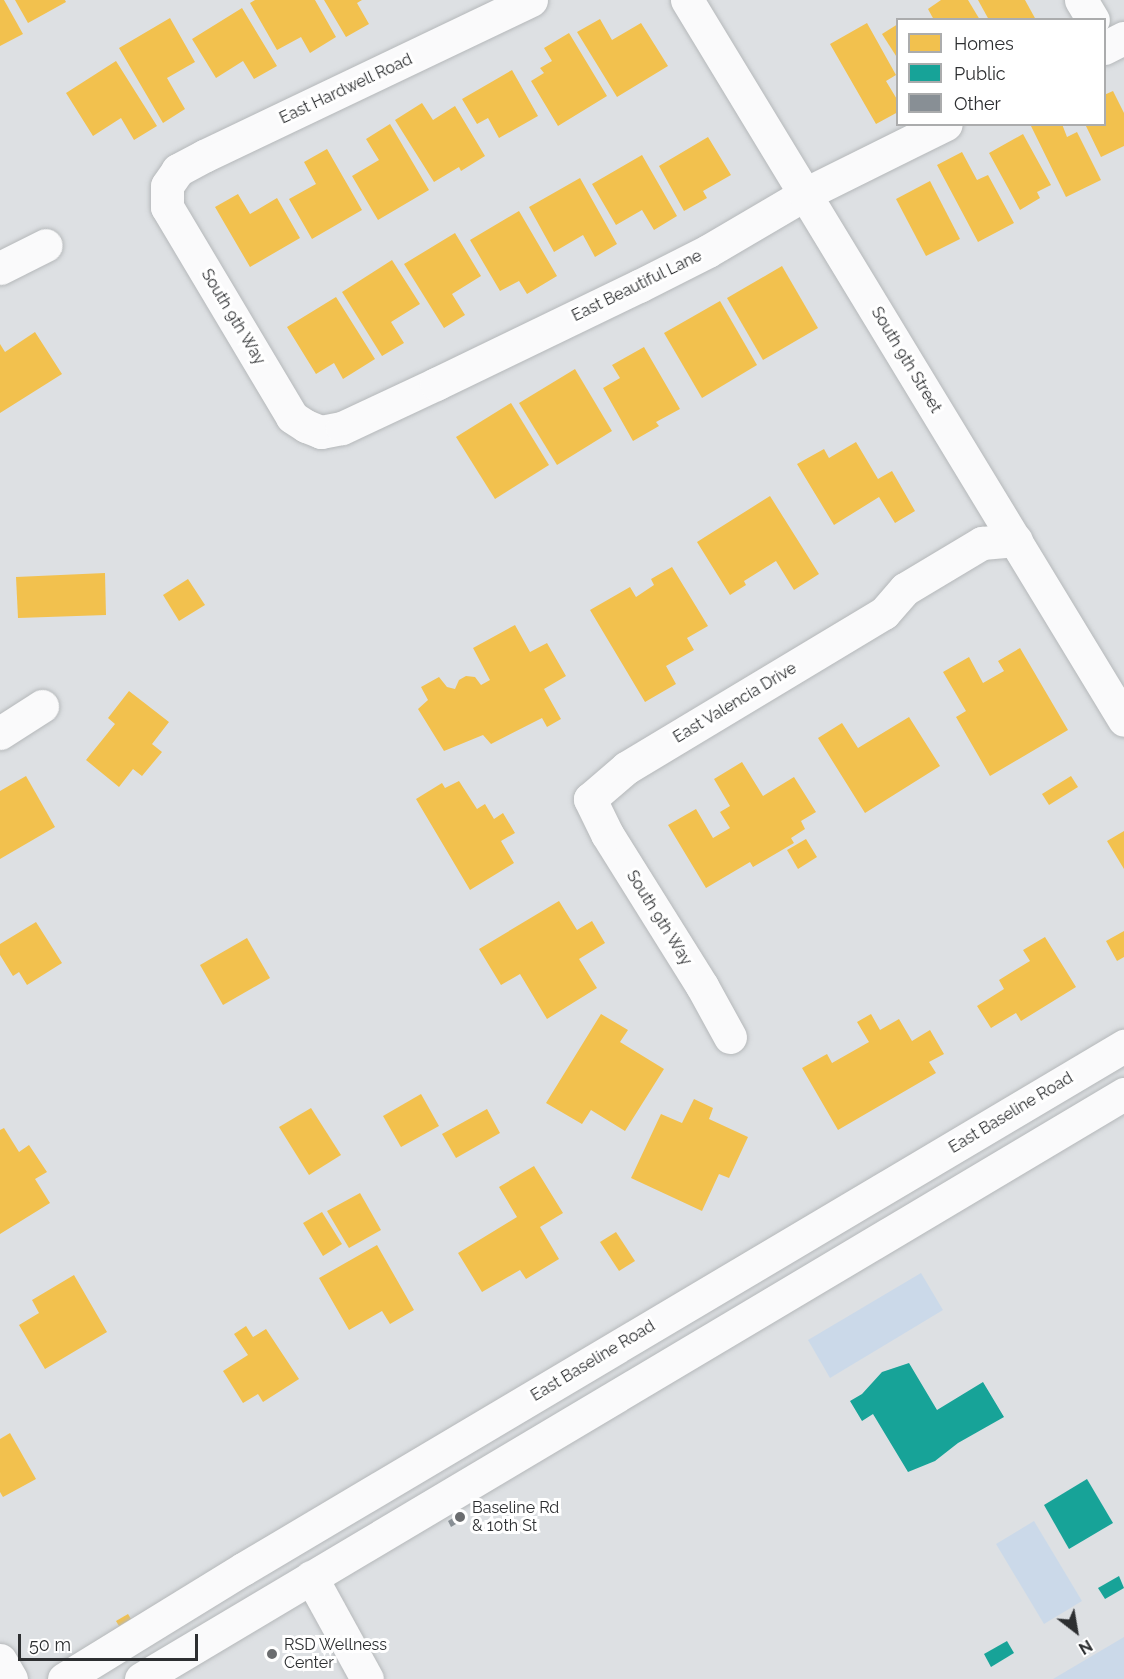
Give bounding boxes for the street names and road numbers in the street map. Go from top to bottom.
street label: East Hardwell Road [276,50,416,128]
street label: East Beautiful Lane [569,246,705,326]
street label: South 9th Way [197,265,269,369]
street label: South 9th Street [867,304,945,416]
street label: East Valencia Drive [670,659,800,747]
street label: South 9th Way [622,867,696,969]
street label: East Baseline Road [946,1068,1076,1158]
street label: East Baseline Road [528,1316,658,1406]

